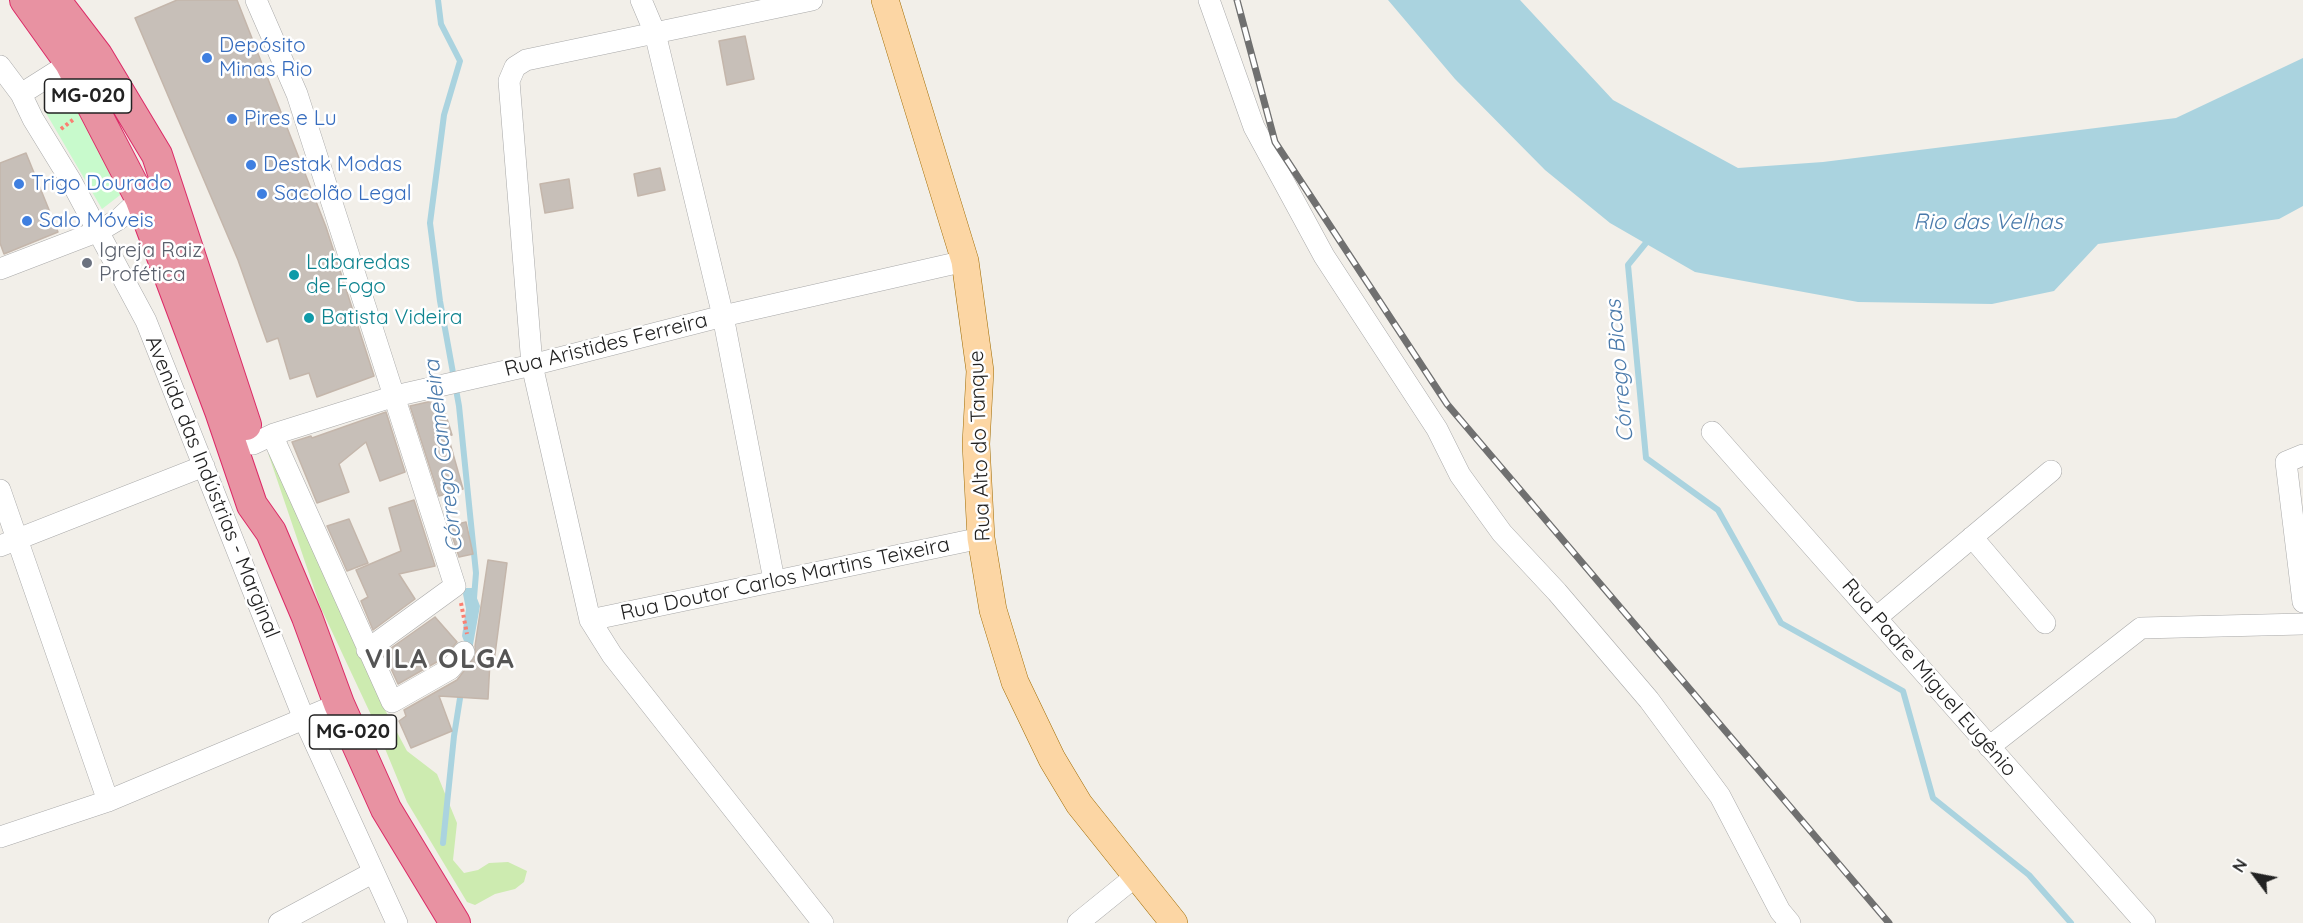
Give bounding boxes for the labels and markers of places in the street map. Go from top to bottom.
place label: Depósito Minas Rio [219,33,313,83]
marker: Depósito Minas Rio [200,51,214,65]
place label: Pires e Lu [244,106,337,132]
marker: Pires e Lu [225,112,239,126]
place label: Destak Modas [263,152,402,178]
marker: Destak Modas [244,158,258,172]
place label: Trigo Dourado [31,171,172,197]
marker: Trigo Dourado [12,177,26,191]
place label: Sacolão Legal [274,181,412,207]
marker: Sacolão Legal [255,187,269,201]
place label: Salo Móveis [39,208,154,234]
marker: Salo Móveis [20,214,34,228]
place label: Igreja Raiz Profética [99,238,202,288]
place label: Labaredas de Fogo [306,250,410,300]
marker: Igreja Raiz Profética [80,256,94,270]
marker: Labaredas de Fogo [287,268,301,282]
place label: Batista Videira [321,305,463,331]
marker: Batista Videira [302,311,316,325]

